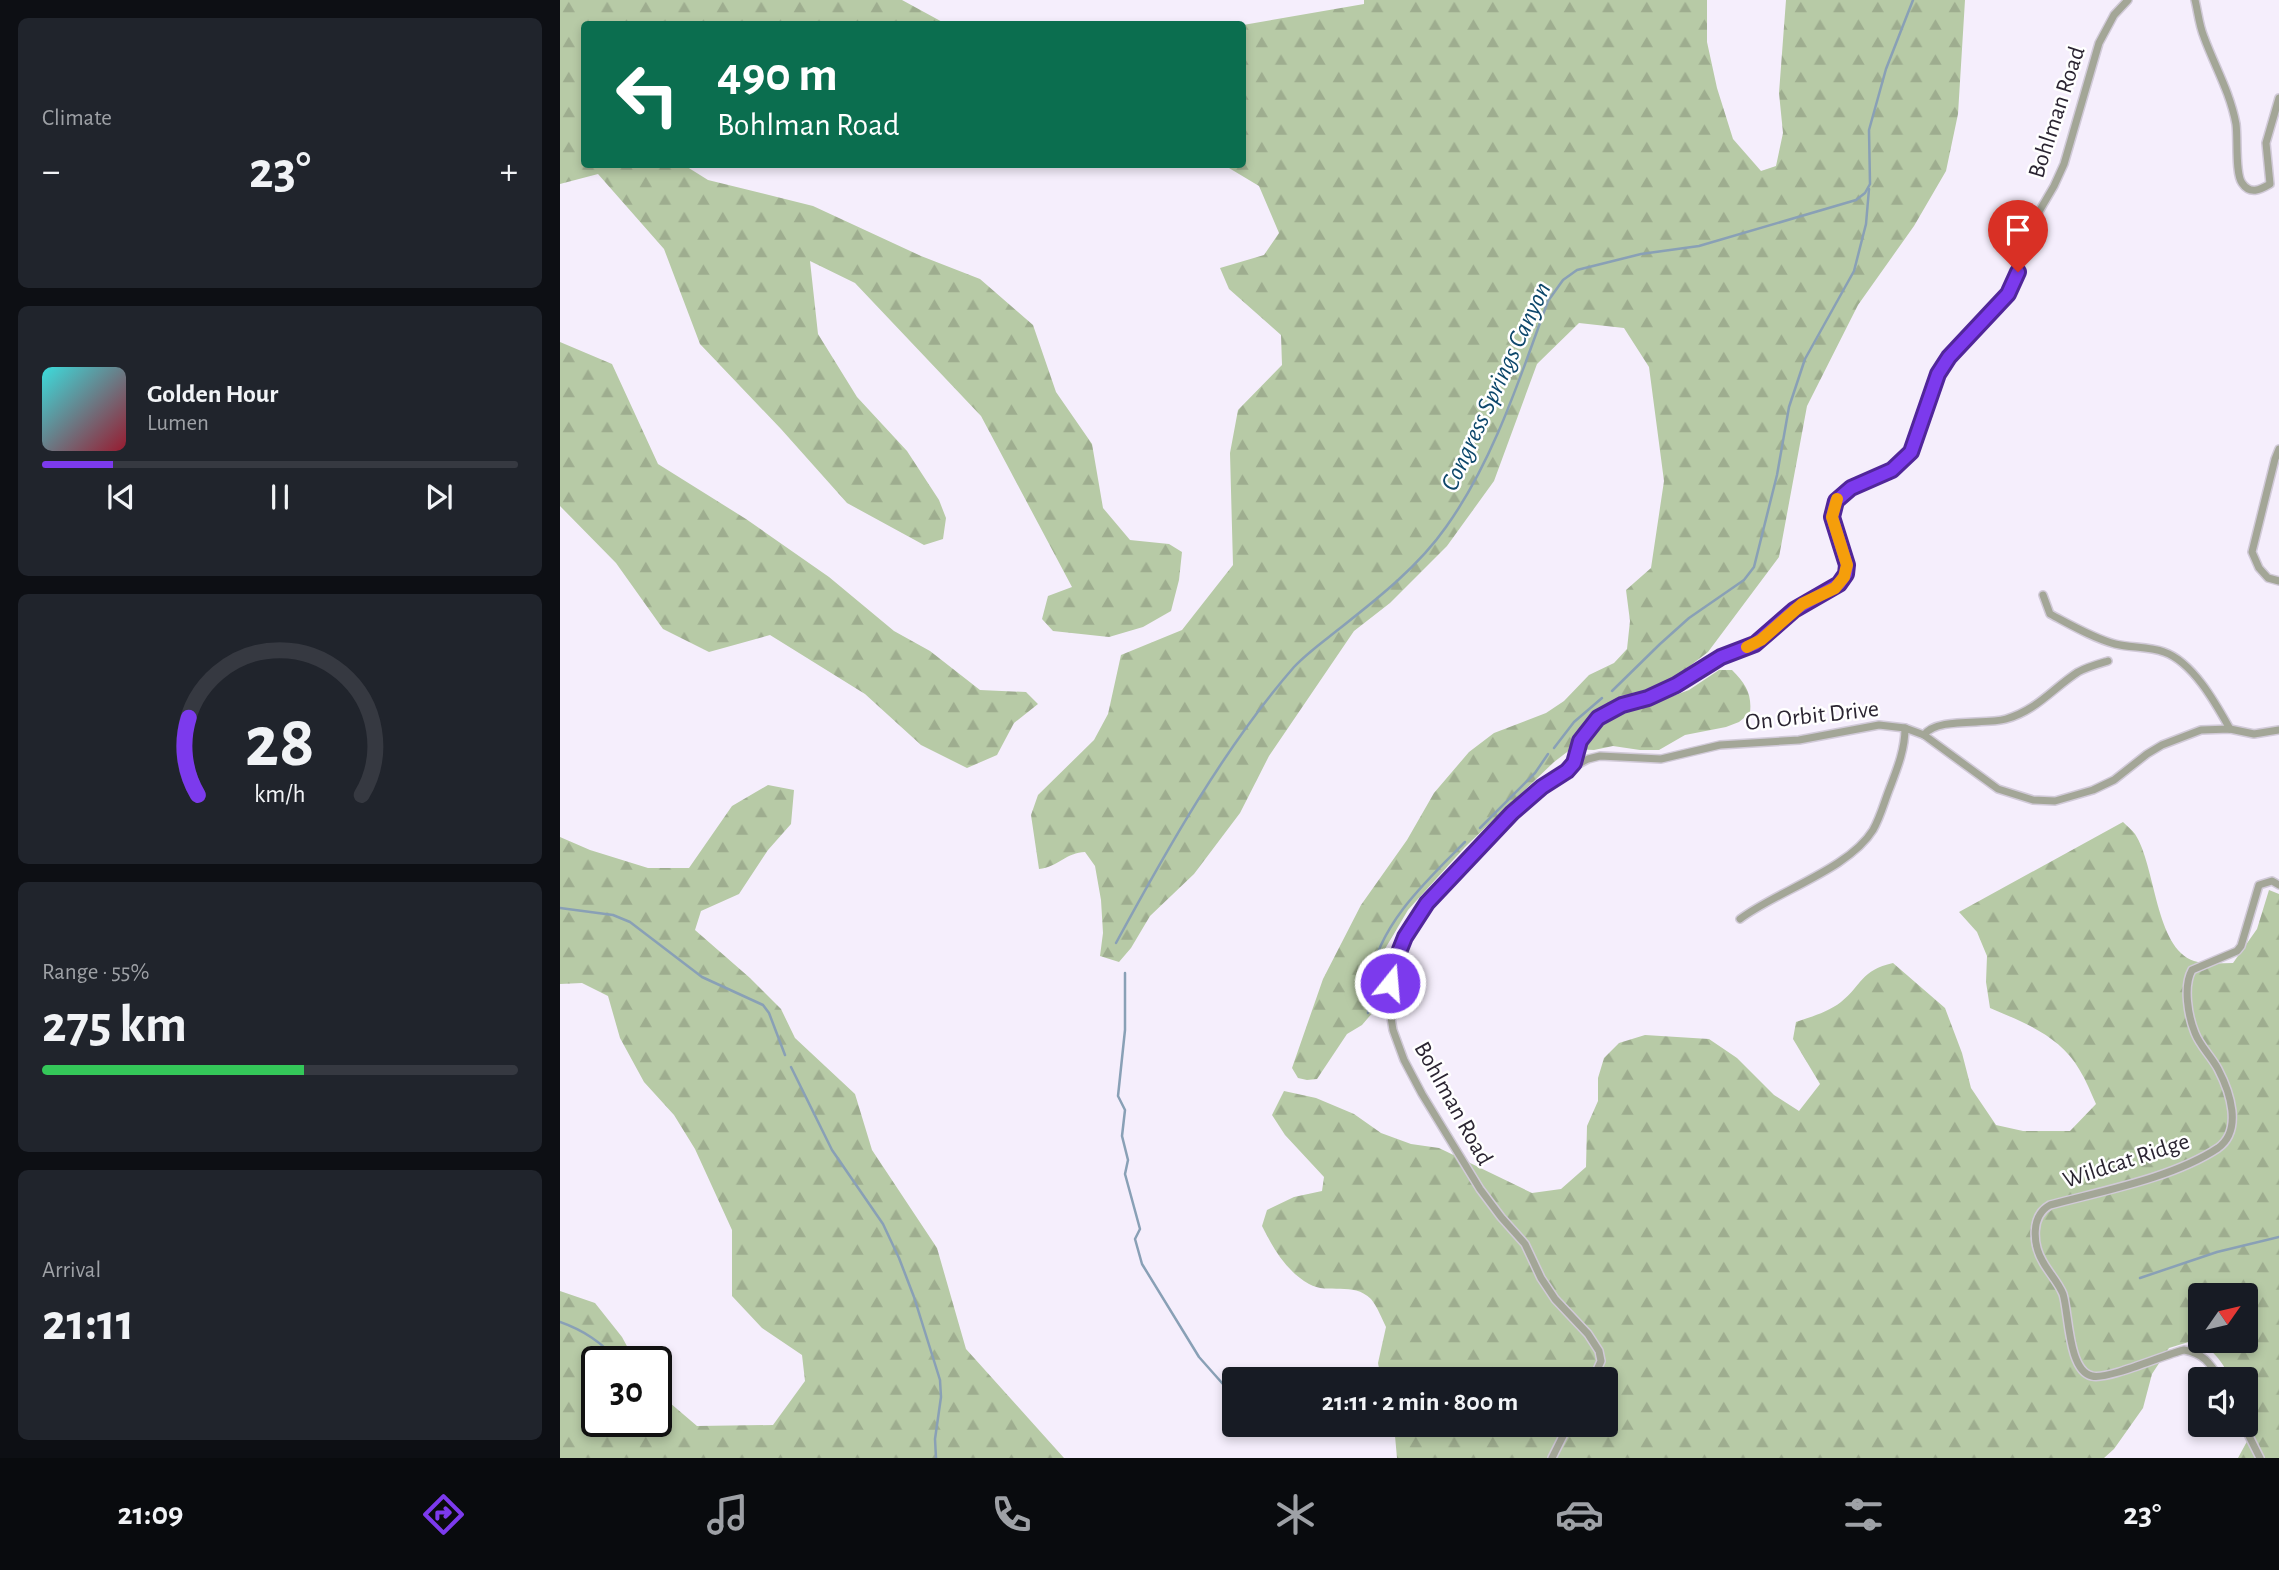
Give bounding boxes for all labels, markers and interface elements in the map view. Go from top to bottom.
street label: Bohlman Road [2024,43,2090,181]
icon: left [602,49,693,140]
text: 490 m [717,51,838,100]
text: Climate [42,107,112,130]
text: Bohlman Road [717,109,900,141]
text: 23° [249,145,311,197]
text: − [42,153,60,191]
text: + [500,153,518,191]
pin [1988,200,2048,272]
icon: arrive [1999,211,2037,249]
water label: Congress Springs Canyon [1436,278,1556,495]
text: Golden Hour [147,381,278,407]
text: Lumen [147,412,209,435]
icon: previous [102,478,140,516]
icon: pause [261,478,299,516]
icon: next [420,478,458,516]
street label: On Orbit Drive [1744,697,1880,735]
text: 28 [245,707,315,780]
text: km/h [254,782,306,807]
position arrow [1353,946,1427,1020]
text: Range · 55% [42,961,149,984]
text: 275 km [42,999,187,1051]
street label: Bohlman Road [1409,1038,1497,1169]
street label: Wildcat Ridge [2060,1129,2193,1193]
text: Arrival [42,1259,101,1282]
north arrow [2188,1283,2258,1353]
map controls [2188,1283,2258,1437]
text: 21:11 [42,1297,135,1349]
speed limit sign: 30 [581,1346,672,1437]
button: sound [2188,1367,2258,1437]
text: 21:11 · 2 min · 800 m [1322,1389,1518,1415]
icon: directions [419,1490,468,1539]
icon: music [703,1490,752,1539]
icon: phone [987,1490,1036,1539]
icon: climate [1271,1490,1320,1539]
icon: car [1555,1490,1604,1539]
icon: filters [1839,1490,1888,1539]
text: 21:09 [118,1498,184,1530]
text: 23° [2123,1498,2161,1530]

